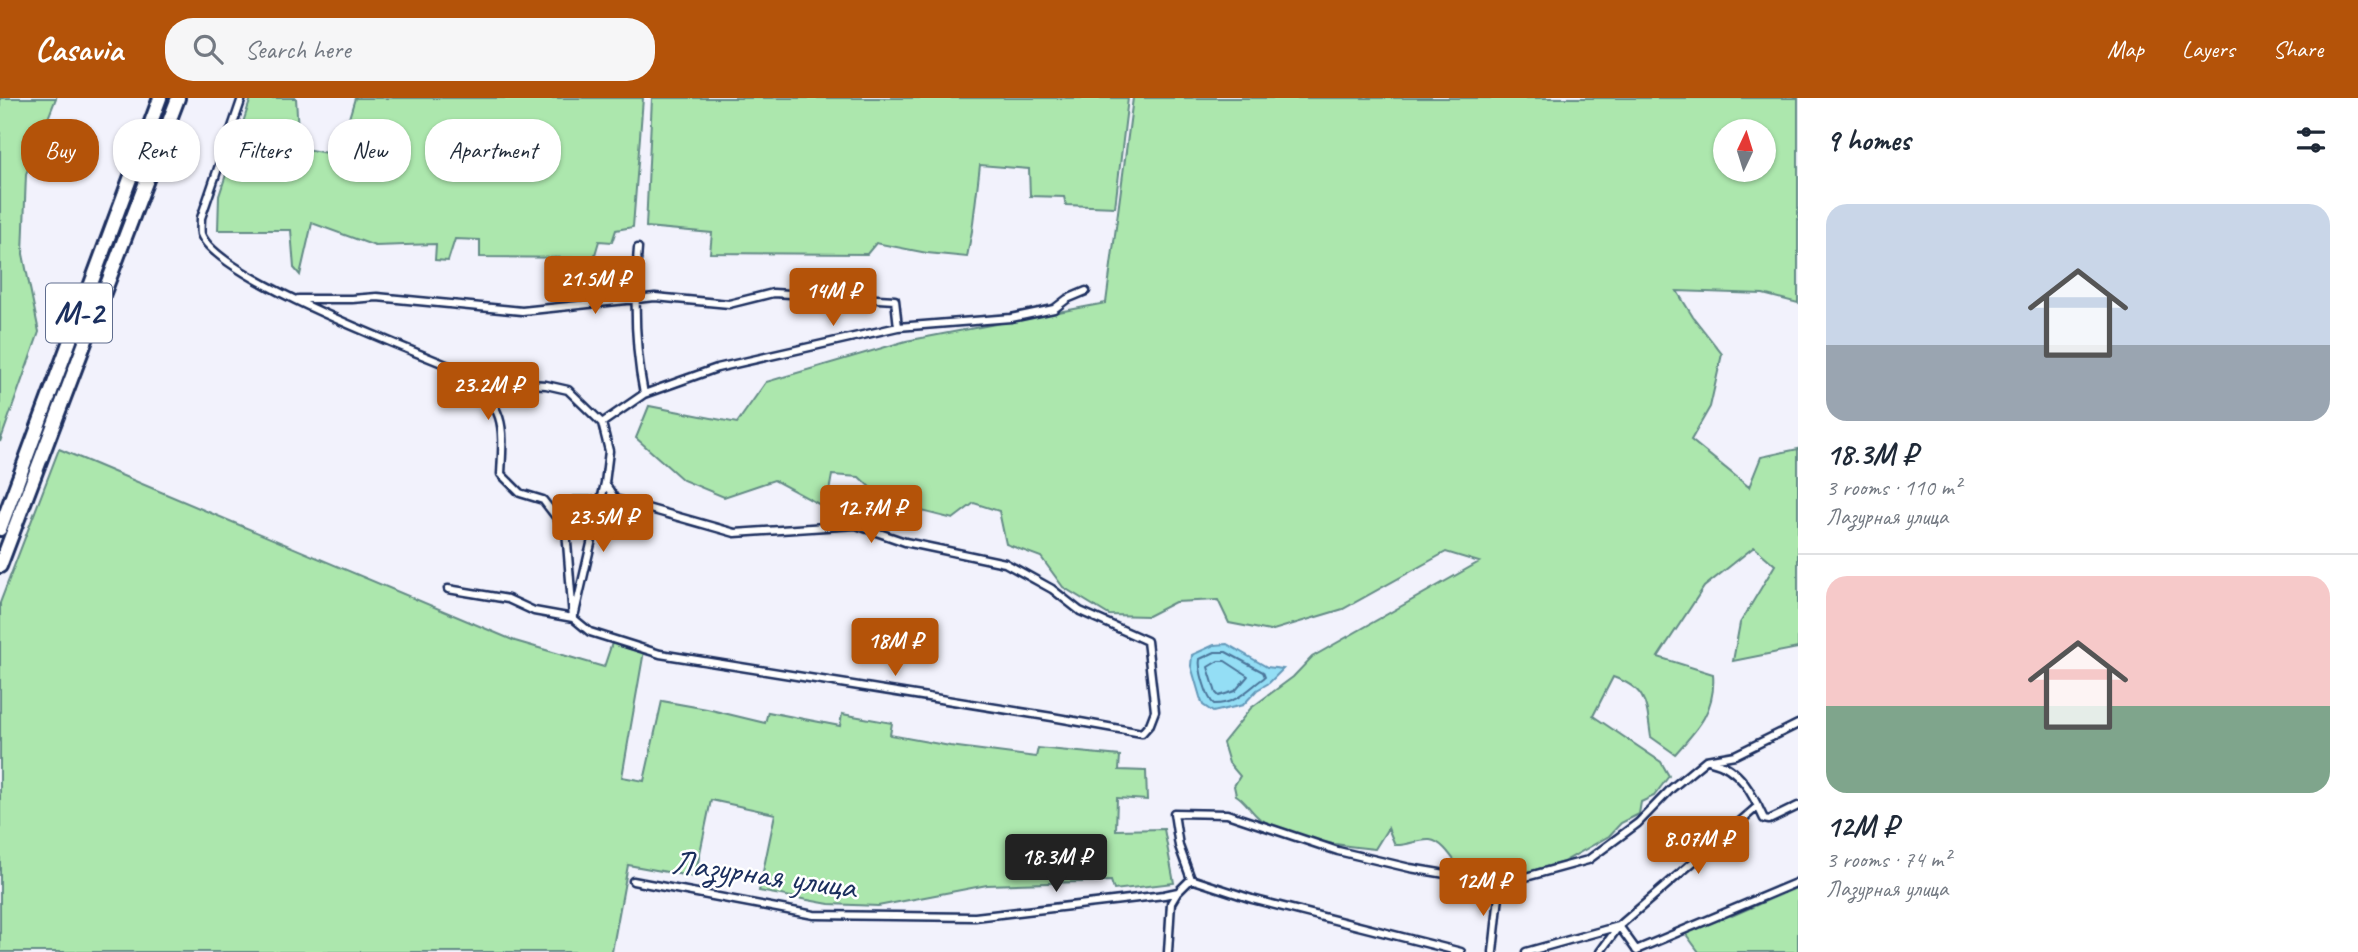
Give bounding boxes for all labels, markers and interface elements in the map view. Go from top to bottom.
search box [165,18,655,81]
text: Casavia [35,28,123,70]
icon: search [189,30,227,68]
text: Search here [245,33,351,66]
text: Map [2107,34,2144,64]
text: Layers [2182,34,2235,64]
text: Share [2273,34,2323,64]
chip: Buy [21,119,99,182]
chip: Rent [113,119,200,182]
chip: Filters [214,119,314,182]
chip: New [328,119,411,182]
chip: Apartment [425,119,561,182]
north arrow [1713,119,1776,182]
map controls [1713,119,1776,182]
text: 9 homes [1826,121,1910,159]
icon: filters [2292,121,2330,159]
icon: home [2015,250,2141,376]
pin: 21.5M ₽ [530,256,660,316]
text: 21.5M ₽ [560,264,630,293]
pin: 14M ₽ [784,268,882,328]
text: 14M ₽ [806,276,860,305]
road number: М-2 [46,284,112,342]
pin: 23.2M ₽ [423,362,553,422]
text: 23.2M ₽ [453,370,523,399]
text: 18.3M ₽ [1826,435,1917,473]
text: 3 rooms · 110 m² [1826,473,1961,502]
pin: 12.7M ₽ [806,486,936,545]
text: 12.7M ₽ [836,493,906,522]
pin: 23.5M ₽ [538,494,668,554]
text: 23.5M ₽ [568,502,638,531]
text: Лазурная улица [1826,502,1948,531]
pin: 18M ₽ [846,618,944,678]
icon: home [2015,622,2141,748]
text: 18M ₽ [868,626,922,655]
text: 12M ₽ [1826,807,1898,845]
pin: 8.07M ₽ [1633,816,1763,876]
text: 8.07M ₽ [1663,824,1733,853]
pin: 18.3M ₽ [991,834,1121,894]
street label: Лазурная улица [669,839,862,910]
text: 18.3M ₽ [1021,842,1091,871]
text: 3 rooms · 74 m² [1826,845,1950,874]
pin: 12M ₽ [1434,858,1532,918]
text: 12M ₽ [1456,866,1510,895]
text: Лазурная улица [1826,874,1948,903]

